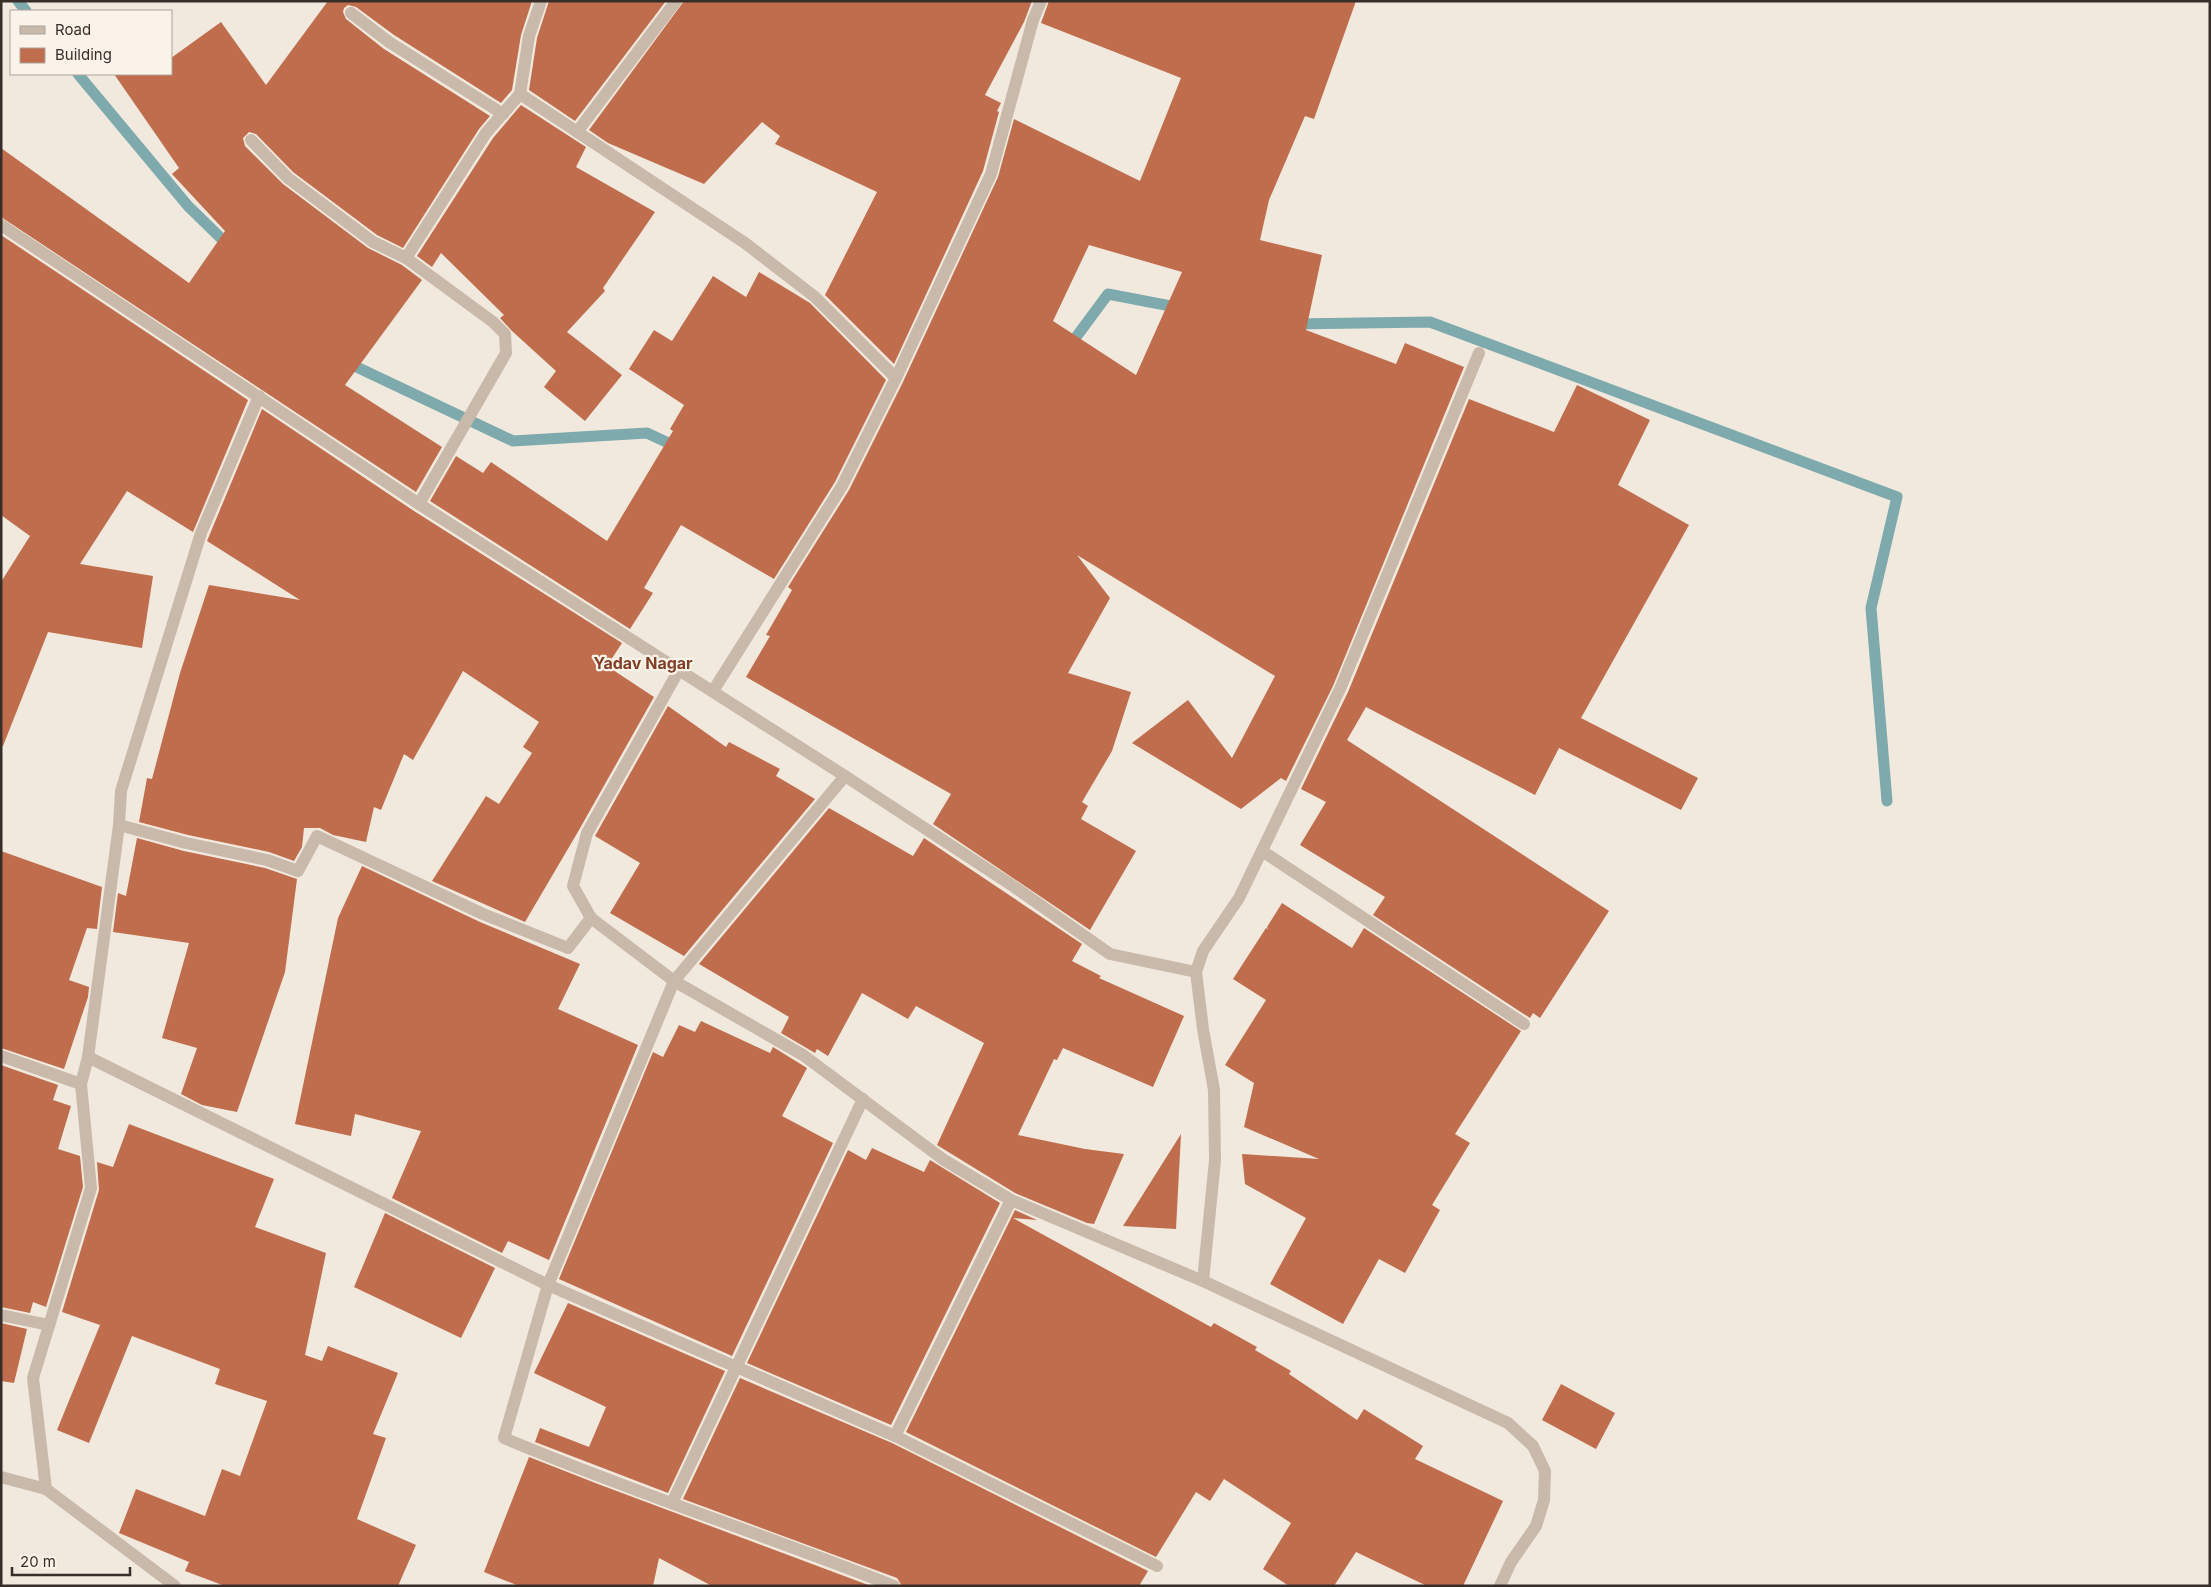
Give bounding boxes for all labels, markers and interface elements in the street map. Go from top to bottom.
legend [10,10,172,75]
text: Road [55,20,91,39]
text: Building [55,45,112,64]
district label: Yadav Nagar [593,653,693,673]
scale bar [12,1544,130,1576]
text: 20 m [20,1552,56,1571]

